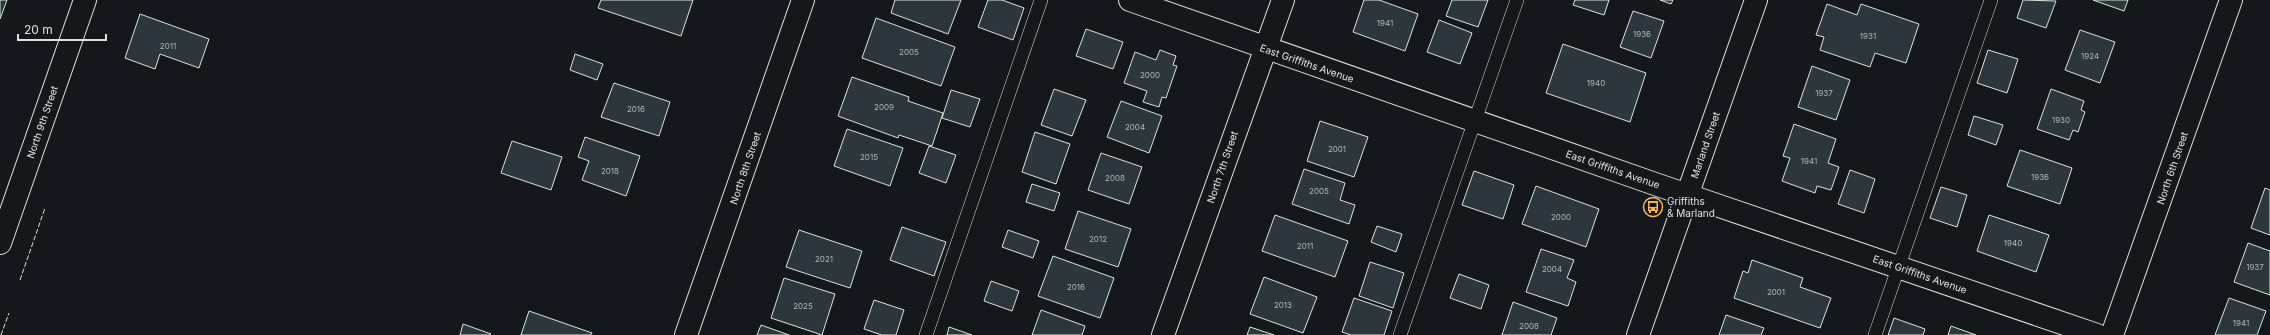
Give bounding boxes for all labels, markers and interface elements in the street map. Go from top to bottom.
scale bar [18,16,106,42]
house number: 1941 [1377,18,1393,28]
text: 20 m [24,22,53,37]
house number: 1936 [1633,29,1651,39]
house number: 1931 [1860,31,1876,41]
house number: 2011 [160,41,176,51]
street label: East Griffiths Avenue [1258,41,1356,85]
house number: 2005 [899,47,919,57]
house number: 1924 [2081,51,2099,61]
house number: 2000 [1140,70,1160,80]
house number: 1940 [1587,78,1605,88]
street label: North 9th Street [24,83,60,160]
house number: 1937 [1815,88,1833,98]
house number: 2009 [874,102,894,112]
house number: 2016 [627,104,645,114]
street label: Marland Street [1688,109,1722,180]
house number: 1930 [2052,115,2070,125]
house number: 2004 [1125,122,1145,132]
street label: North 7th Street [1204,129,1240,205]
street label: North 6th Street [2154,129,2190,206]
street label: North 8th Street [727,130,763,206]
house number: 2001 [1328,144,1346,154]
street label: East Griffiths Avenue [1564,147,1662,191]
house number: 2015 [860,152,878,162]
house number: 1941 [1801,156,1817,166]
house number: 2018 [601,166,619,176]
house number: 1936 [2031,172,2049,182]
house number: 2008 [1105,173,1125,183]
house number: 2005 [1309,186,1329,196]
place label: Griffiths & Marland [1667,195,1715,219]
bus stop icon: Griffiths & Marland [1642,196,1664,218]
house number: 2000 [1551,212,1571,222]
house number: 2012 [1089,234,1107,244]
house number: 1940 [2004,238,2022,248]
house number: 2011 [1297,241,1313,251]
street label: East Griffiths Avenue [1871,252,1969,296]
house number: 2021 [815,254,833,264]
house number: 1937 [2246,262,2264,272]
house number: 2004 [1542,264,1562,274]
house number: 2016 [1067,282,1085,292]
house number: 2001 [1767,287,1785,297]
house number: 2013 [1274,300,1292,310]
house number: 2025 [793,301,813,311]
house number: 1941 [2233,318,2249,328]
house number: 2008 [1519,321,1539,331]

